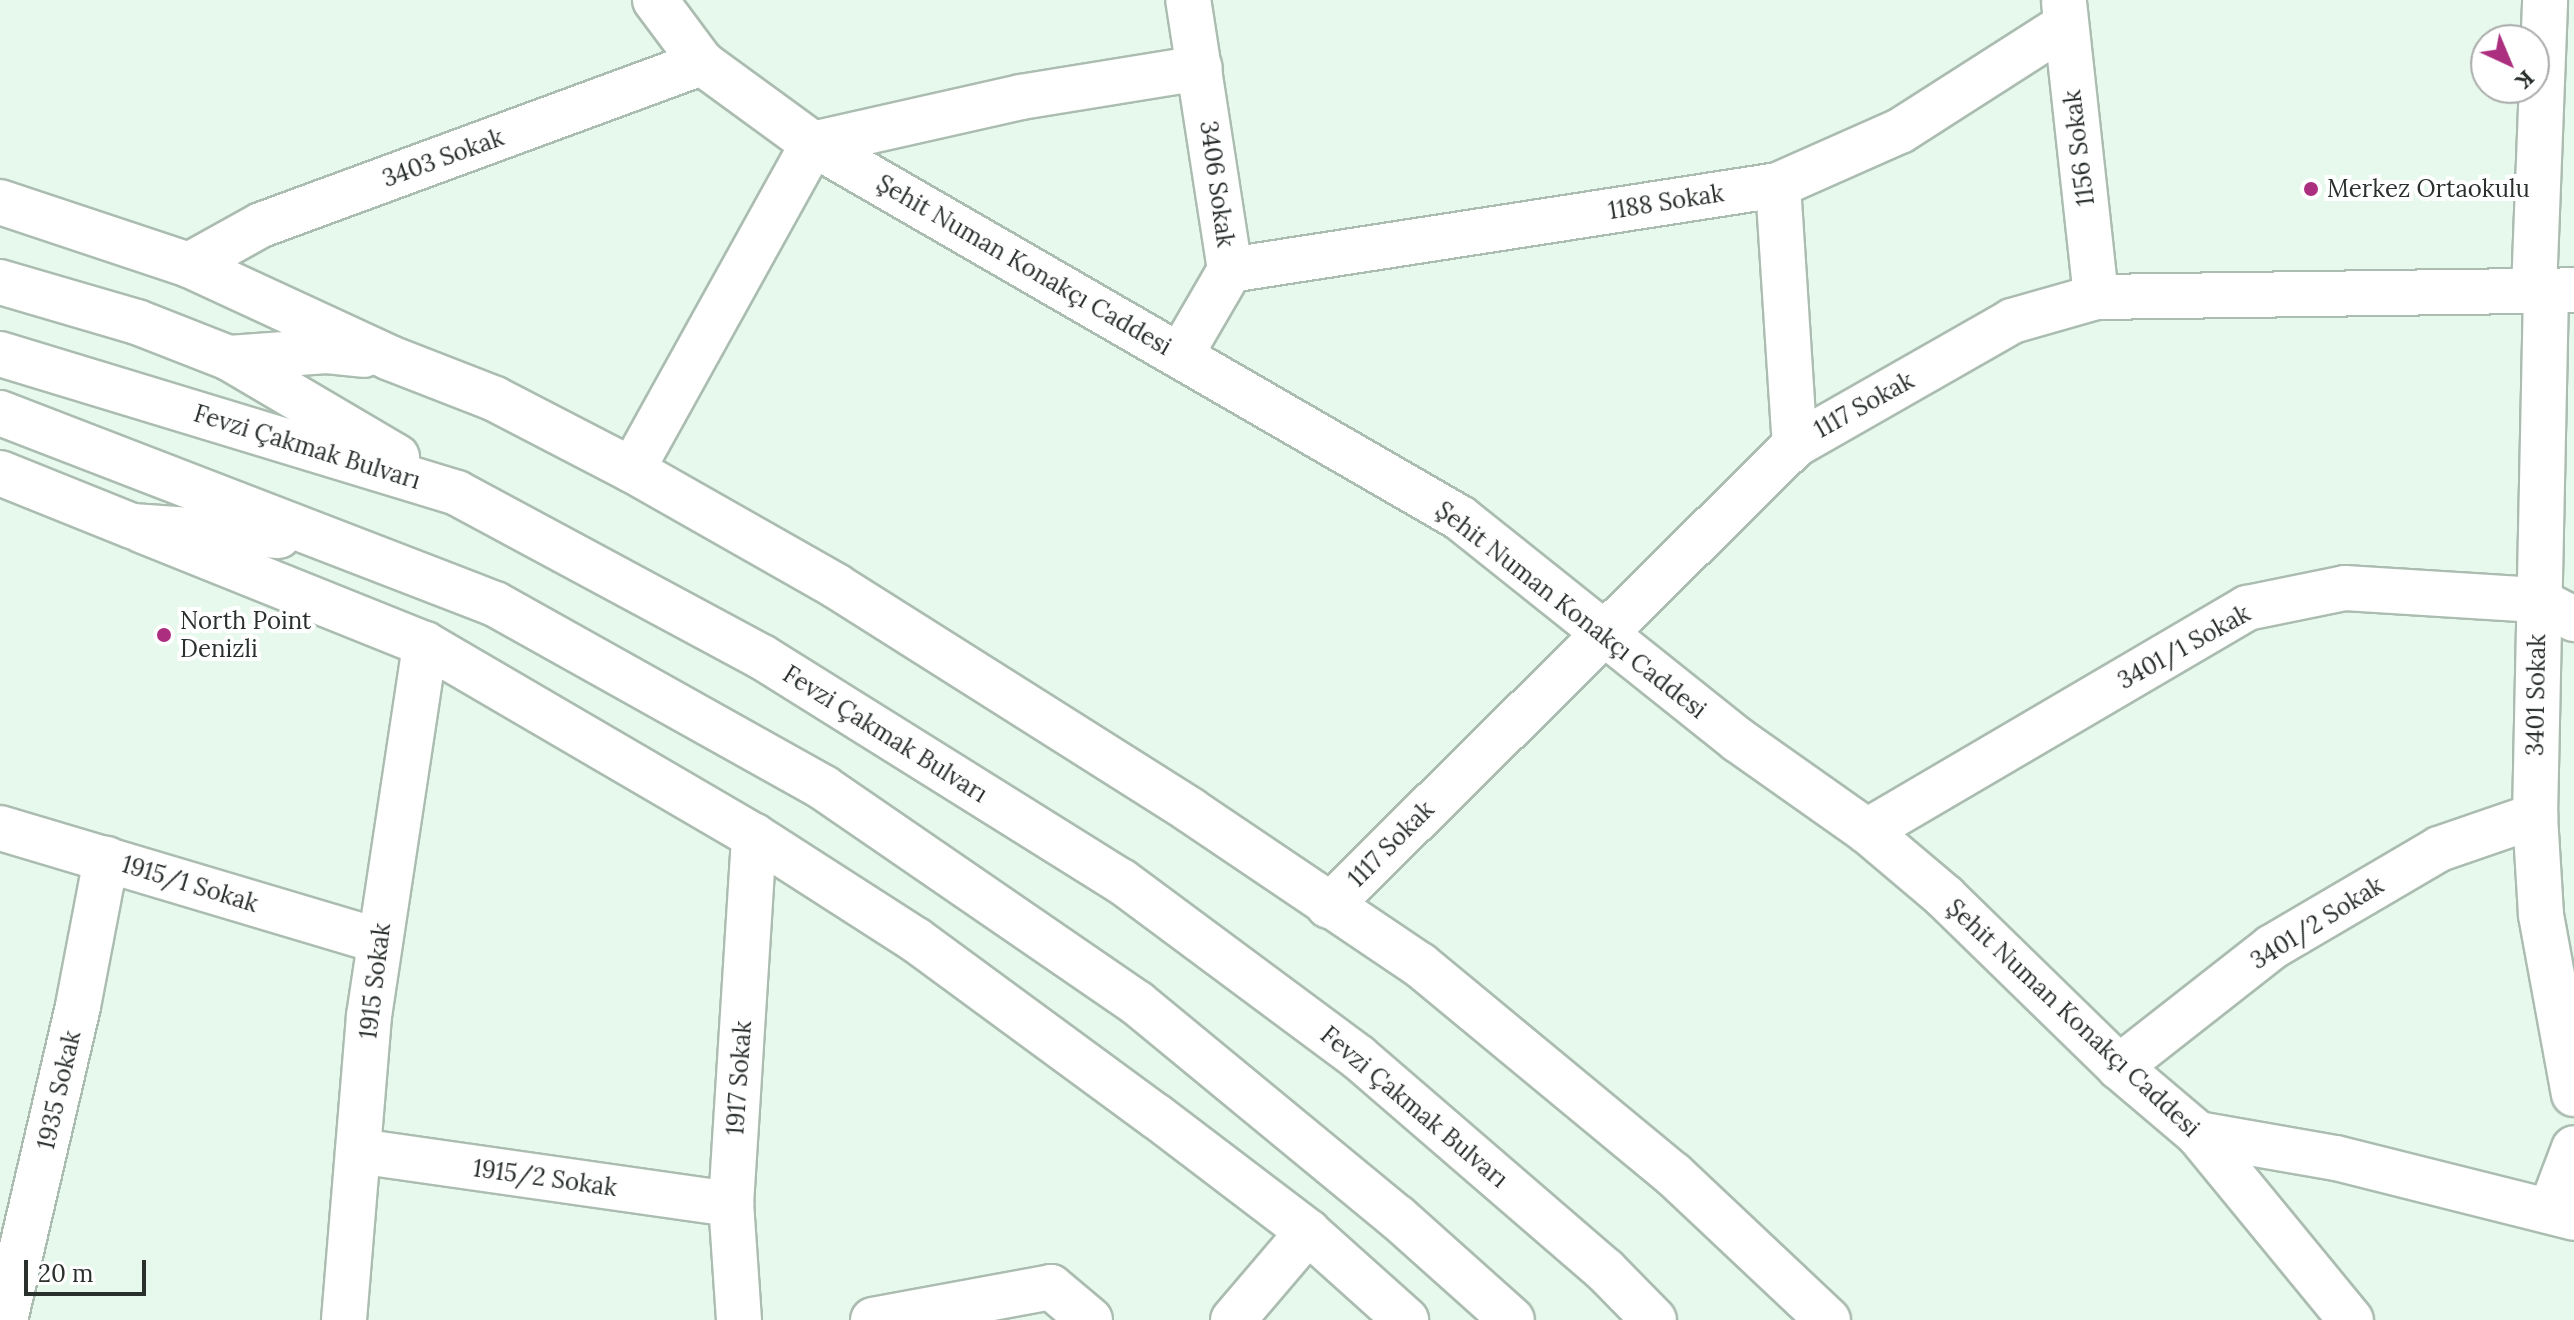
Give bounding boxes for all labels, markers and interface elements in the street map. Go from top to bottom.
north arrow [2470,24,2550,104]
text: K [2510,64,2541,95]
street label: 1156 Sokak [2058,88,2100,208]
street label: 3406 Sokak [1194,119,1240,249]
street label: 3403 Sokak [379,123,507,193]
street label: Şehit Numan Konakçı Caddesi [872,169,1176,361]
place label: Merkez Ortaokulu [2327,175,2530,203]
street label: 1188 Sokak [1606,179,1726,225]
marker: Merkez Ortaokulu [2302,180,2320,198]
street label: 1117 Sokak [1809,366,1919,444]
street label: Fevzi Çakmak Bulvarı [190,399,424,495]
street label: Şehit Numan Konakçı Caddesi [1430,495,1712,725]
street label: 3401/1 Sokak [2113,599,2255,695]
place label: North Point Denizli [180,607,311,663]
marker: North Point Denizli [155,626,173,644]
street label: 3401 Sokak [2521,634,2551,756]
street label: Fevzi Çakmak Bulvarı [778,659,992,809]
street label: 1117 Sokak [1342,795,1440,893]
street label: 1915/1 Sokak [118,850,262,918]
street label: 3401/2 Sokak [2245,871,2389,975]
street label: Şehit Numan Konakçı Caddesi [1941,893,2205,1143]
street label: 1915 Sokak [354,921,396,1041]
street label: 1917 Sokak [721,1020,757,1136]
street label: Fevzi Çakmak Bulvarı [1315,1020,1513,1194]
street label: 1935 Sokak [31,1028,87,1152]
street label: 1915/2 Sokak [471,1154,619,1202]
scale bar [28,1244,150,1294]
text: 20 m [38,1258,94,1289]

